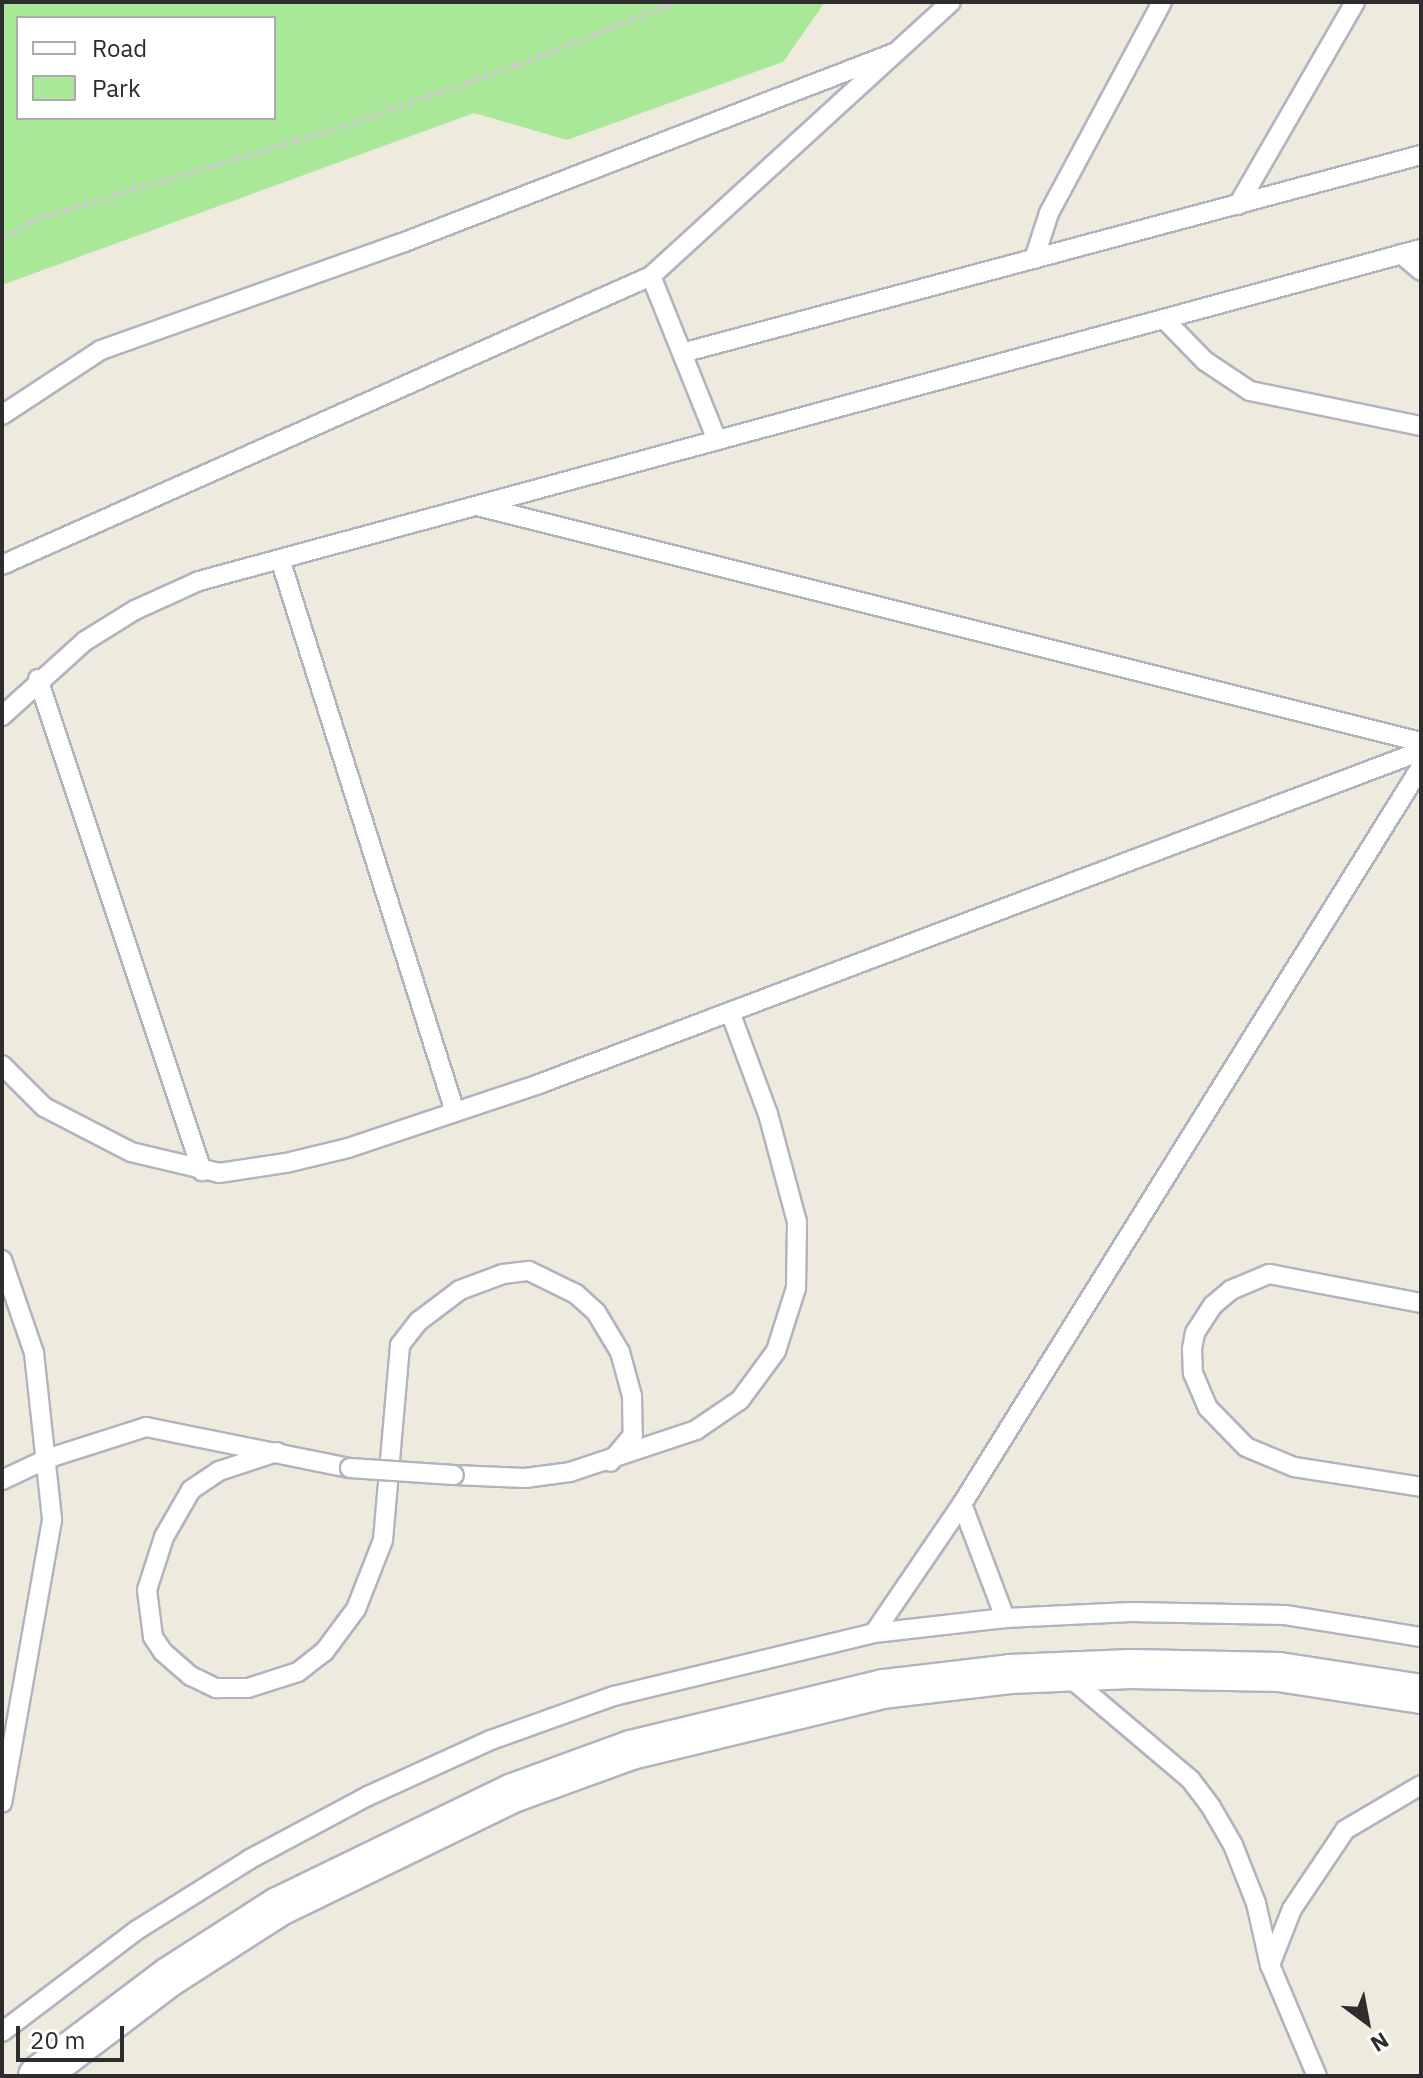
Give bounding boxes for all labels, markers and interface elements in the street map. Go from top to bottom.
legend [16,16,276,120]
text: Road [92,32,147,64]
text: Park [92,72,141,104]
north arrow [1327,1982,1407,2062]
scale bar [20,2010,128,2060]
text: 20 m [30,2024,85,2056]
text: N [1366,2026,1394,2059]

